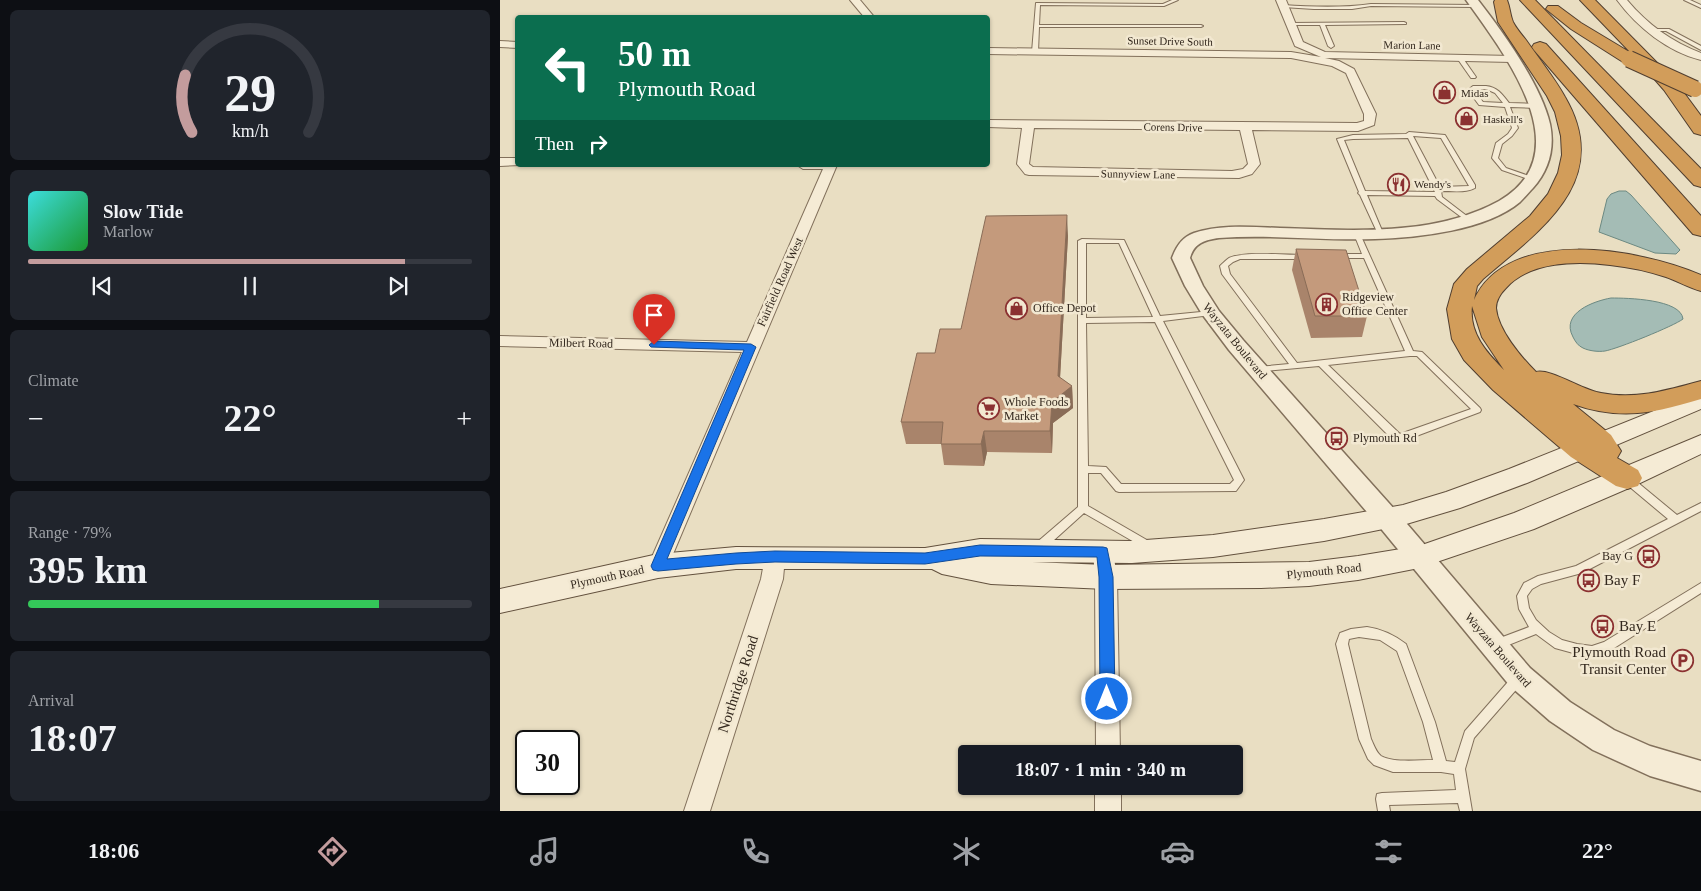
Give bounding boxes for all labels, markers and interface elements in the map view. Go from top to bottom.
street label: Sunset Drive South [1127,34,1213,48]
icon: left [535,35,600,100]
text: 50 m [618,35,691,74]
street label: Marion Lane [1383,39,1441,51]
text: 29 [224,65,276,122]
text: Plymouth Road [618,76,756,101]
shop icon: Midas [1433,81,1457,105]
place label: Midas [1461,87,1489,99]
shop icon: Haskell's [1455,107,1479,131]
place label: Haskell's [1483,113,1523,125]
street label: Corens Drive [1143,120,1203,134]
text: km/h [232,121,268,141]
icon: right [584,130,612,158]
text: Then [535,133,574,154]
street label: Sunnyview Lane [1101,167,1175,181]
restaurant icon: Wendy's [1386,172,1410,196]
place label: Wendy's [1414,178,1451,190]
text: Slow Tide [103,201,183,222]
text: Marlow [103,223,154,240]
street label: Fairfield Road West [754,235,806,329]
icon: previous [88,272,116,300]
icon: pause [236,272,264,300]
icon: next [384,272,412,300]
place label: Ridgeview Office Center [1342,290,1407,318]
building icon: Ridgeview Office Center [1314,292,1338,316]
pin [633,294,675,345]
shop icon: Office Depot [1005,296,1029,320]
street label: Wayzata Boulevard [1200,300,1270,382]
icon: arrive [640,301,668,329]
place label: Office Depot [1033,301,1096,315]
street label: Milbert Road [549,335,613,351]
text: Climate [28,372,79,389]
place label: Whole Foods Market [1004,395,1069,423]
text: 22° [223,397,277,439]
supermarket icon: Whole Foods Market [976,397,1000,421]
text: − [28,403,44,434]
text: + [456,403,472,434]
bus stop icon: Plymouth Rd [1325,426,1349,450]
place label: Plymouth Rd [1353,431,1417,445]
text: Range · 79% [28,524,112,541]
bus stop icon: Bay G [1637,544,1661,568]
text: 395 km [28,549,147,591]
place label: Bay G [1602,549,1633,563]
street label: Plymouth Road [1286,560,1362,582]
street label: Plymouth Road [569,562,645,592]
bus stop icon: Bay F [1576,568,1600,592]
place label: Bay F [1604,572,1640,588]
street label: Wayzata Boulevard [1462,610,1534,690]
bus stop icon: Bay E [1591,614,1615,638]
place label: Bay E [1619,618,1656,634]
street label: Northridge Road [715,633,761,735]
place label: Plymouth Road Transit Center [1572,644,1666,677]
parking icon: Plymouth Road Transit Center [1670,649,1694,673]
position arrow [1080,672,1132,724]
text: Arrival [28,692,74,709]
text: 18:07 [28,717,117,759]
speed limit sign: 30 [515,730,580,795]
text: 18:07 · 1 min · 340 m [1015,759,1186,780]
icon: directions [315,834,350,869]
icon: music [527,834,562,869]
icon: phone [738,834,773,869]
icon: climate [949,834,984,869]
icon: car [1160,834,1195,869]
icon: filters [1371,834,1406,869]
text: 18:06 [88,838,139,863]
text: 22° [1582,838,1613,863]

